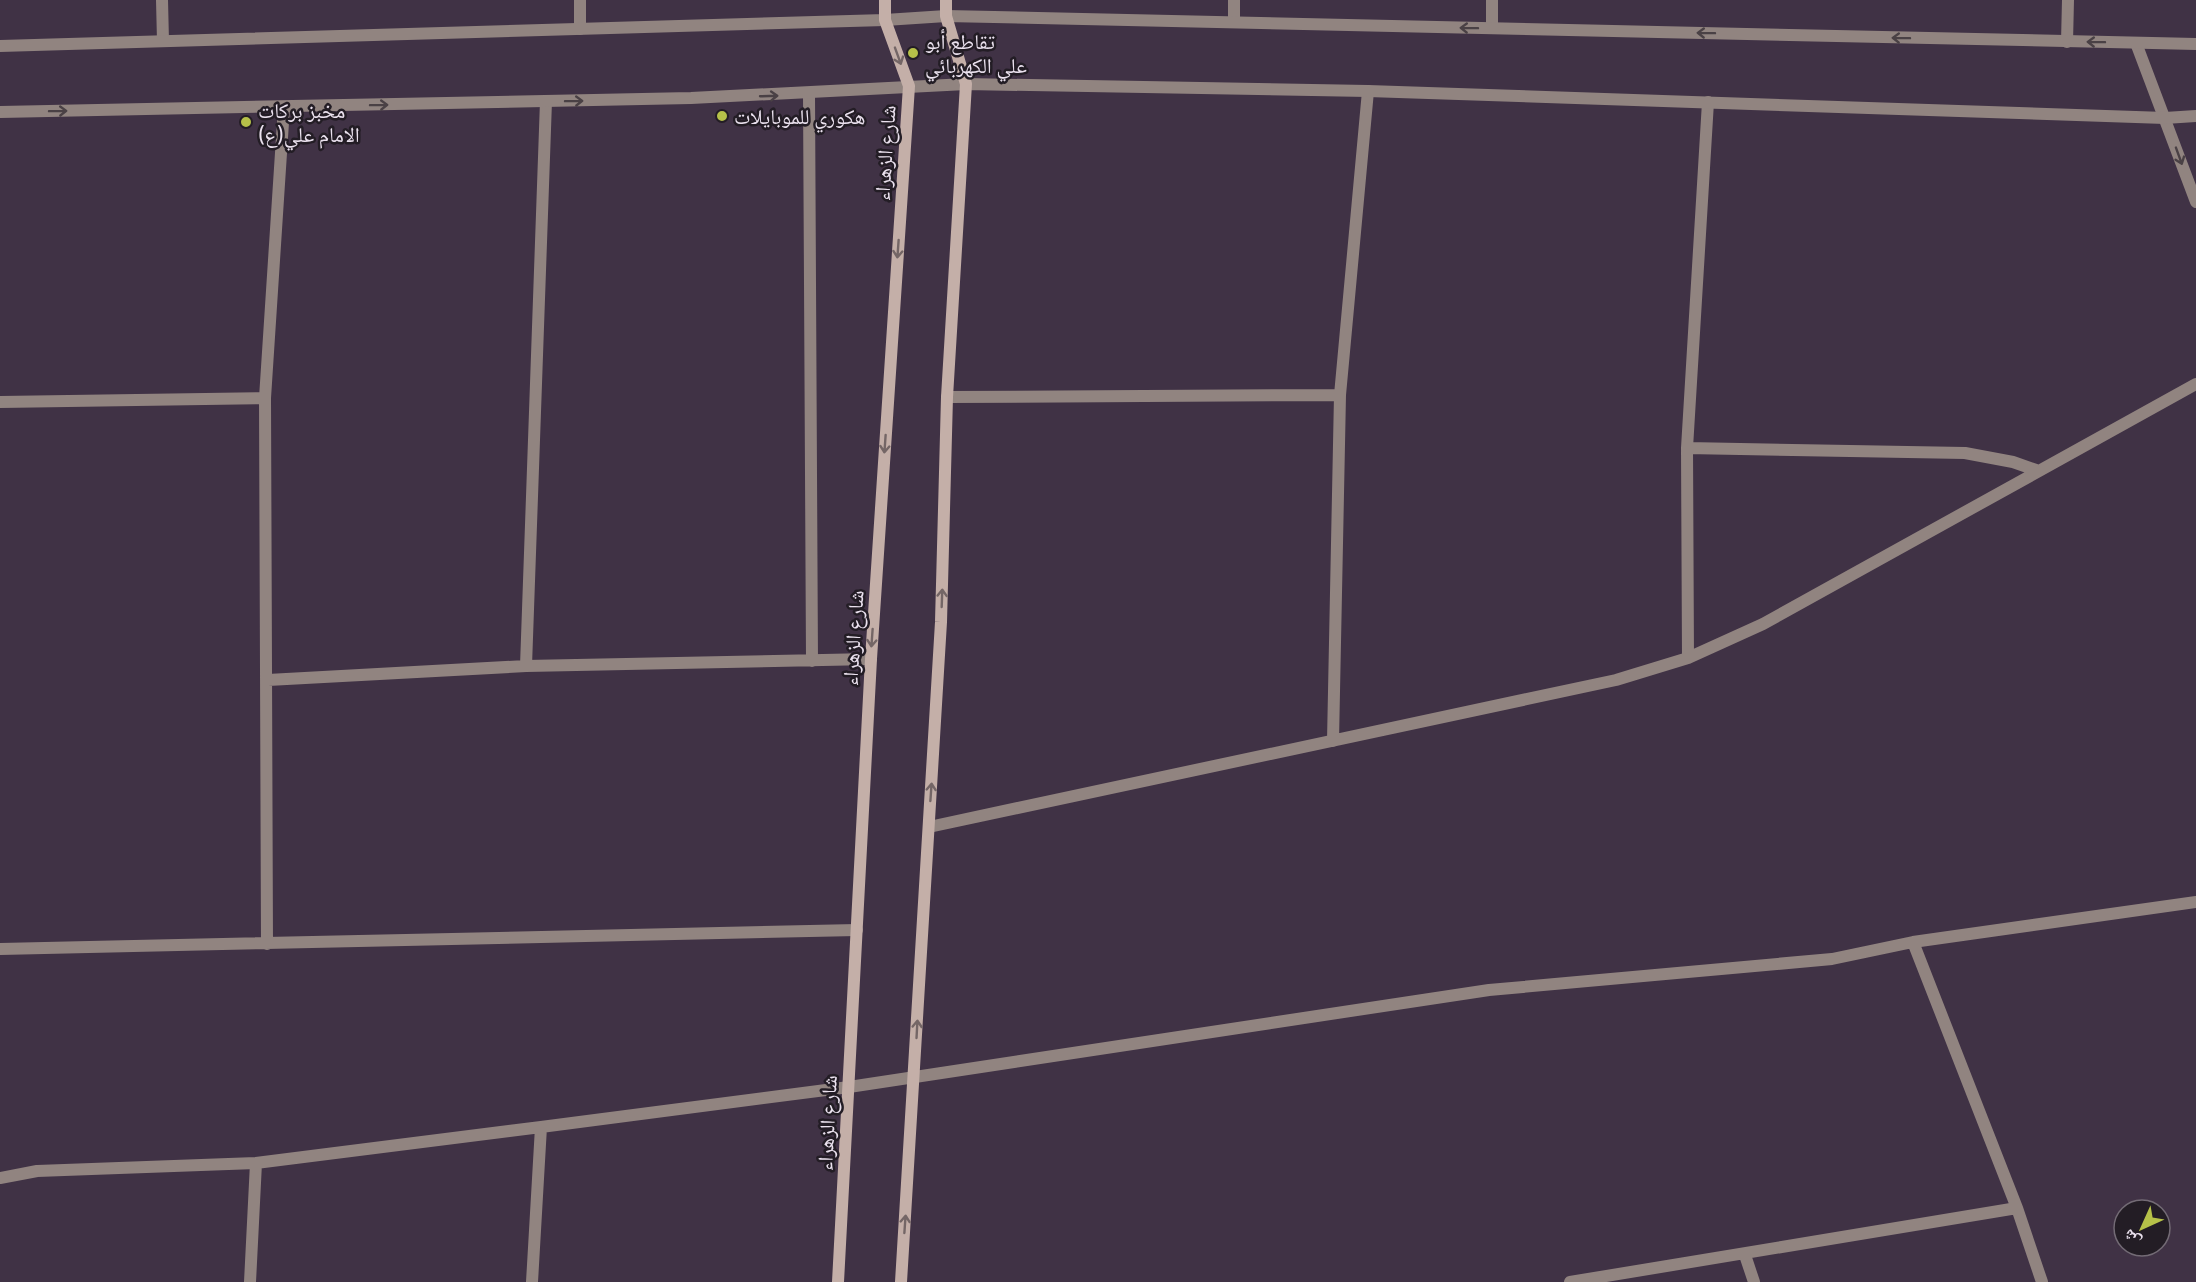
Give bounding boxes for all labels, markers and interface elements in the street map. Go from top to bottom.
one-way arrow [1459,22,1479,33]
one-way arrow [1696,28,1716,39]
place label: تقاطع أبو علي الكهربائي [925,29,1027,82]
one-way arrow [1891,32,1911,44]
one-way arrow [2086,36,2106,48]
one-way arrow [893,46,904,65]
marker: تقاطع أبو علي الكهربائي [906,46,920,60]
one-way arrow [759,90,779,102]
one-way arrow [564,95,584,107]
place label: مخبز بركات الامام علي(ع) [258,98,360,151]
one-way arrow [369,99,389,110]
place label: هكوري للموبايلات [734,104,865,133]
street label: شارع الزهراء [869,104,902,202]
one-way arrow [48,105,68,117]
marker: هكوري للموبايلات [715,109,729,123]
marker: مخبز بركات الامام علي(ع) [239,115,253,129]
one-way arrow [2175,147,2186,165]
one-way arrow [892,239,903,258]
one-way arrow [879,433,890,453]
one-way arrow [937,588,948,608]
street label: شارع الزهراء [837,589,870,687]
one-way arrow [866,628,877,648]
one-way arrow [926,783,937,803]
one-way arrow [912,1020,923,1040]
street label: شارع الزهراء [812,1074,843,1172]
north arrow [2112,1198,2172,1258]
one-way arrow [899,1214,910,1234]
text: ش [2119,1226,2144,1251]

